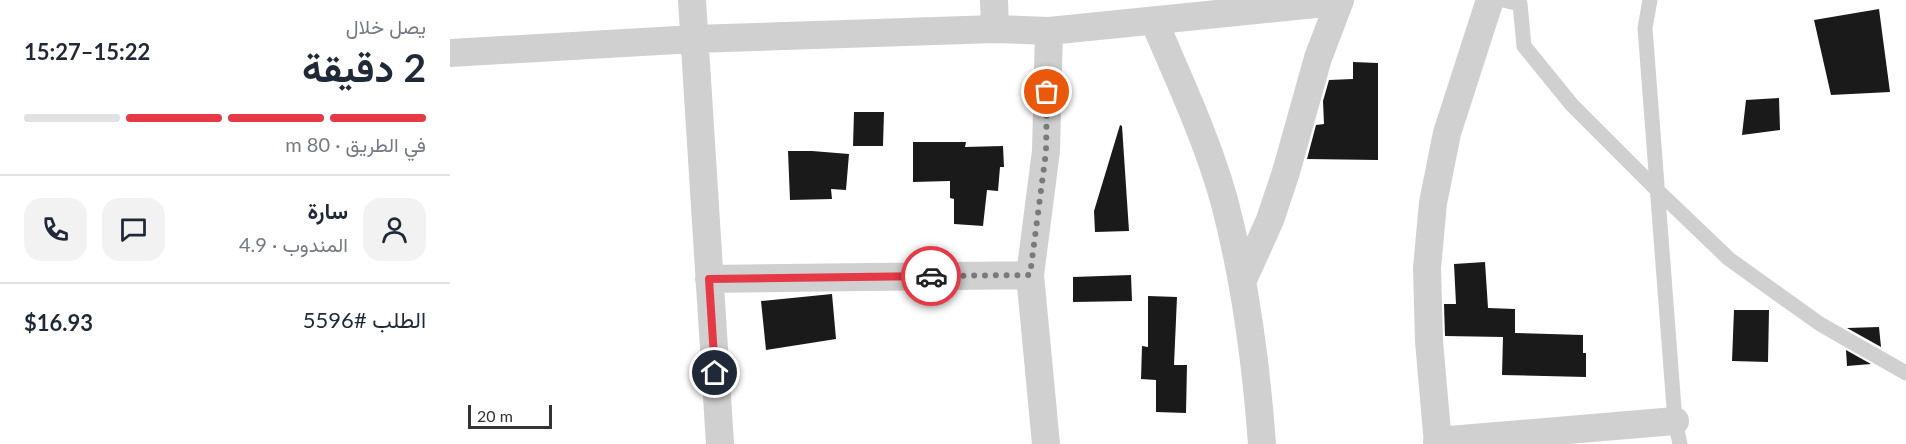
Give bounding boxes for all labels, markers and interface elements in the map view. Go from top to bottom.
text: يصل خلال [346,14,426,38]
text: 15:22–15:27 [24,38,150,65]
text: 2 دقيقة [302,44,426,90]
pin [1021,66,1072,117]
icon: bag [1030,75,1063,108]
text: في الطريق · 80 m [285,132,426,156]
text: سارة [307,197,348,224]
button: phone [24,198,87,261]
button: chat [102,198,165,261]
button: person [363,198,426,261]
text: المندوب · 4.9 [239,232,348,256]
courier [901,246,961,306]
icon: car [915,260,948,293]
text: الطلب #5596 [303,306,426,333]
text: $16.93 [24,309,93,336]
pin [689,347,740,398]
icon: home [698,356,731,389]
scale bar [468,402,552,430]
text: 20 m [477,406,513,425]

